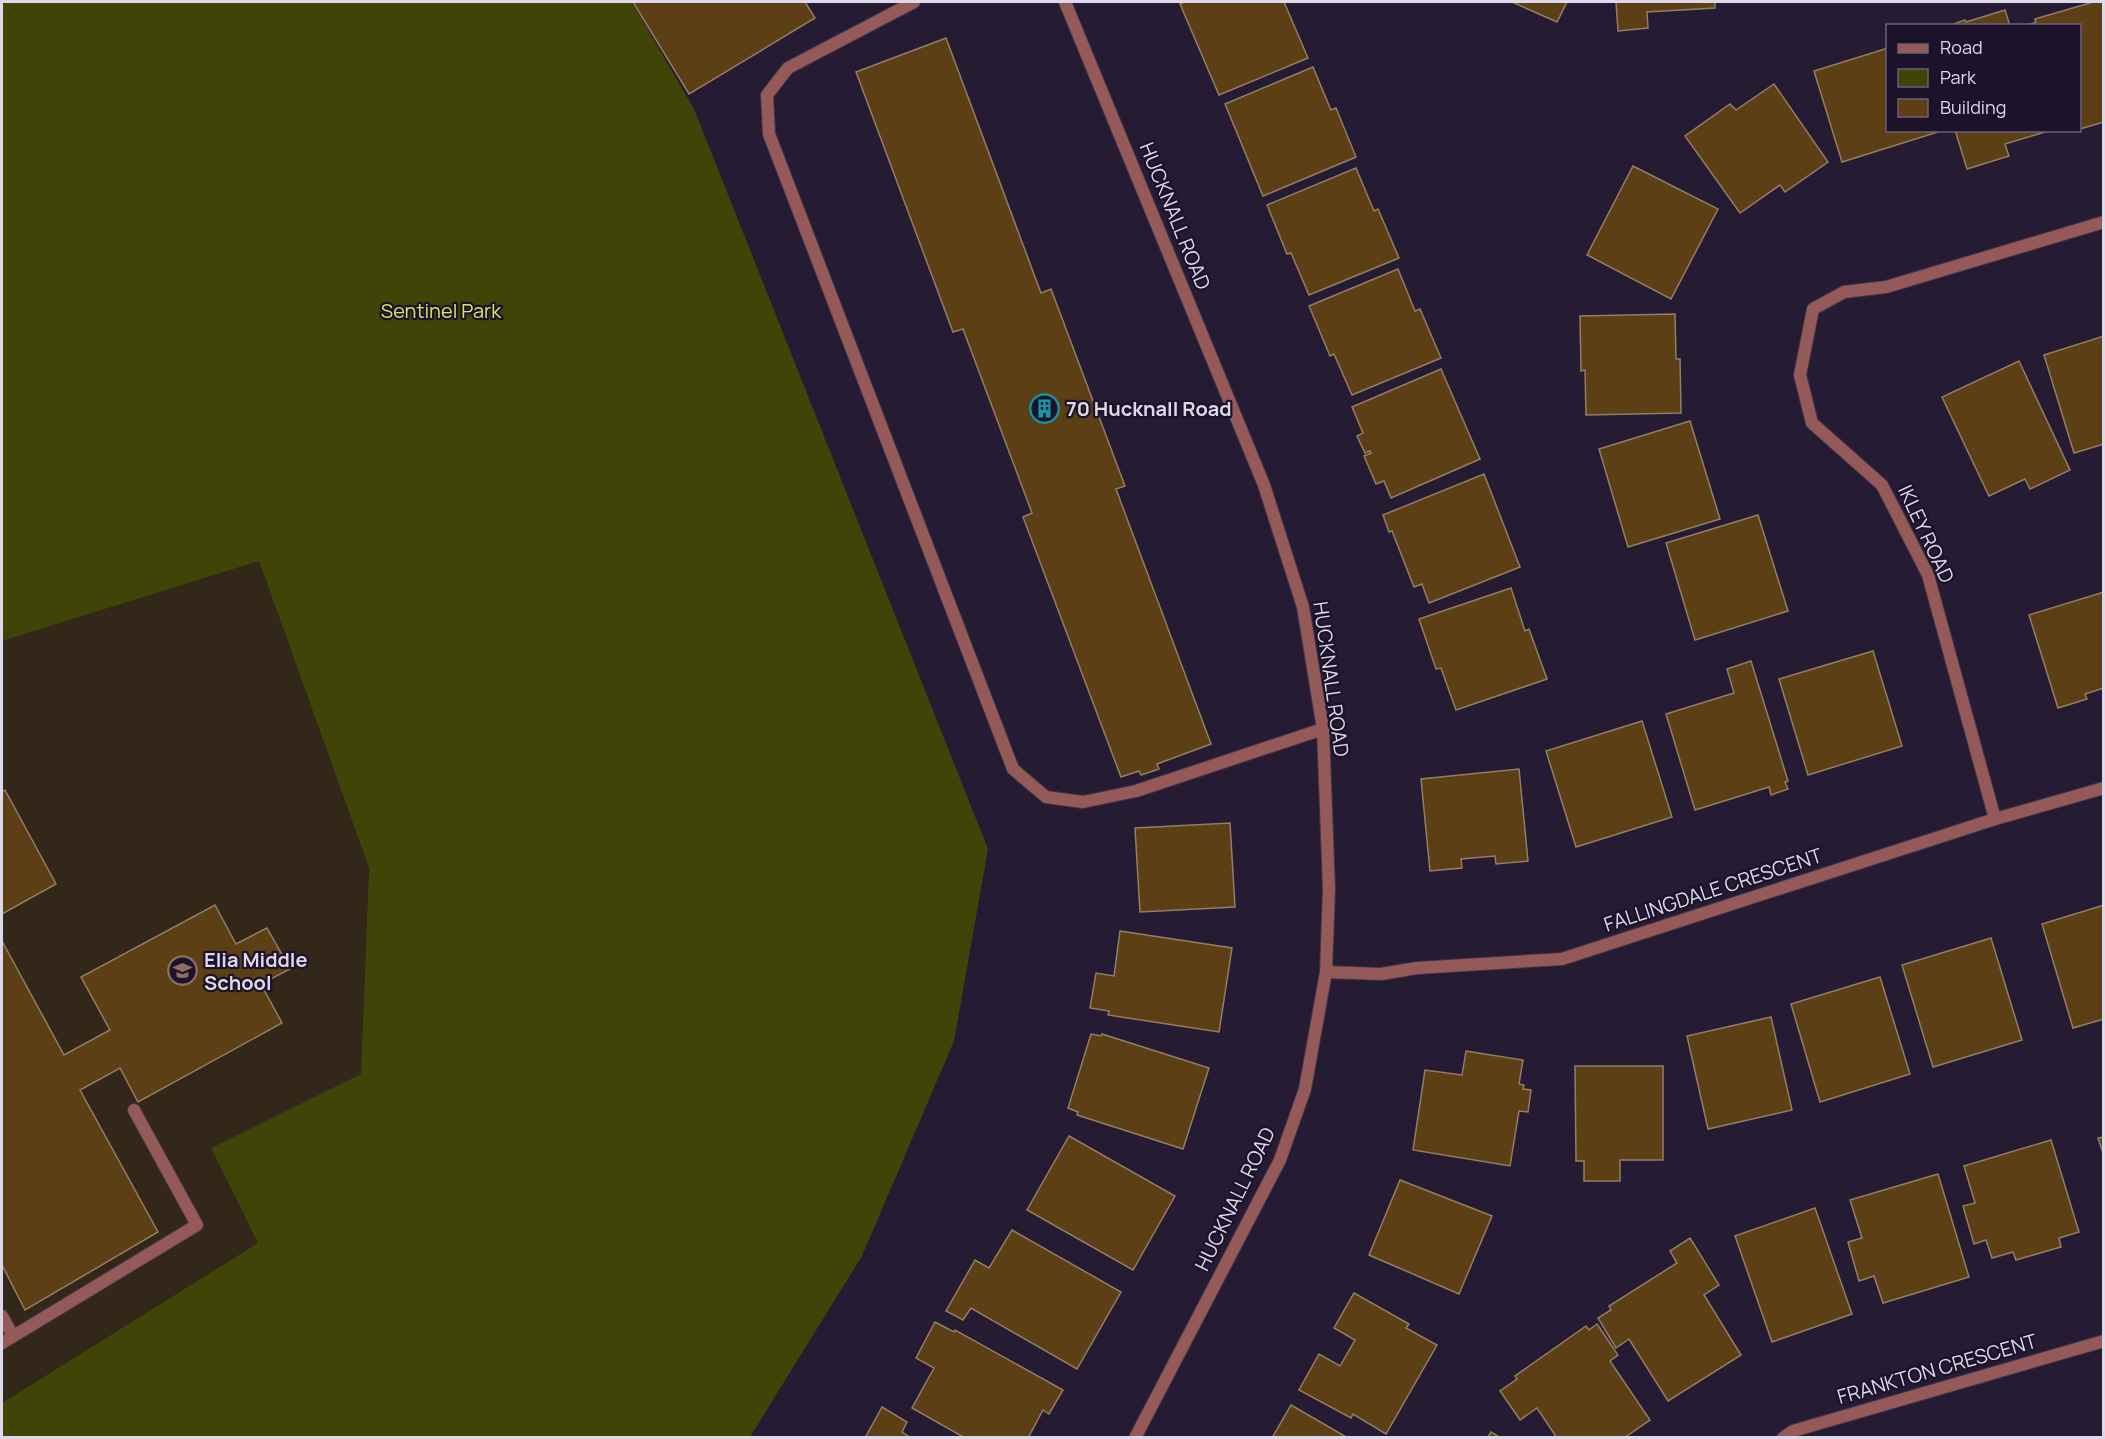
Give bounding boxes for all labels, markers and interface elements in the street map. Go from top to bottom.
legend [1886,24,2081,132]
text: Road [1940,35,1983,59]
text: Park [1940,65,1977,89]
text: Building [1940,95,2006,119]
street label: HUCKNALL ROAD [1134,138,1217,293]
park label: Sentinel Park [381,297,502,324]
building icon: 70 Hucknall Road [1029,393,1061,425]
place label: 70 Hucknall Road [1066,395,1232,422]
street label: IKLEY ROAD [1892,480,1961,587]
street label: HUCKNALL ROAD [1307,600,1356,758]
street label: FALLINGDALE CRESCENT [1600,841,1826,938]
place label: Elia Middle School [204,946,307,996]
school or university icon: Elia Middle School [167,955,199,987]
street label: HUCKNALL ROAD [1188,1123,1281,1275]
street label: FRANKTON CRESCENT [1834,1327,2040,1410]

